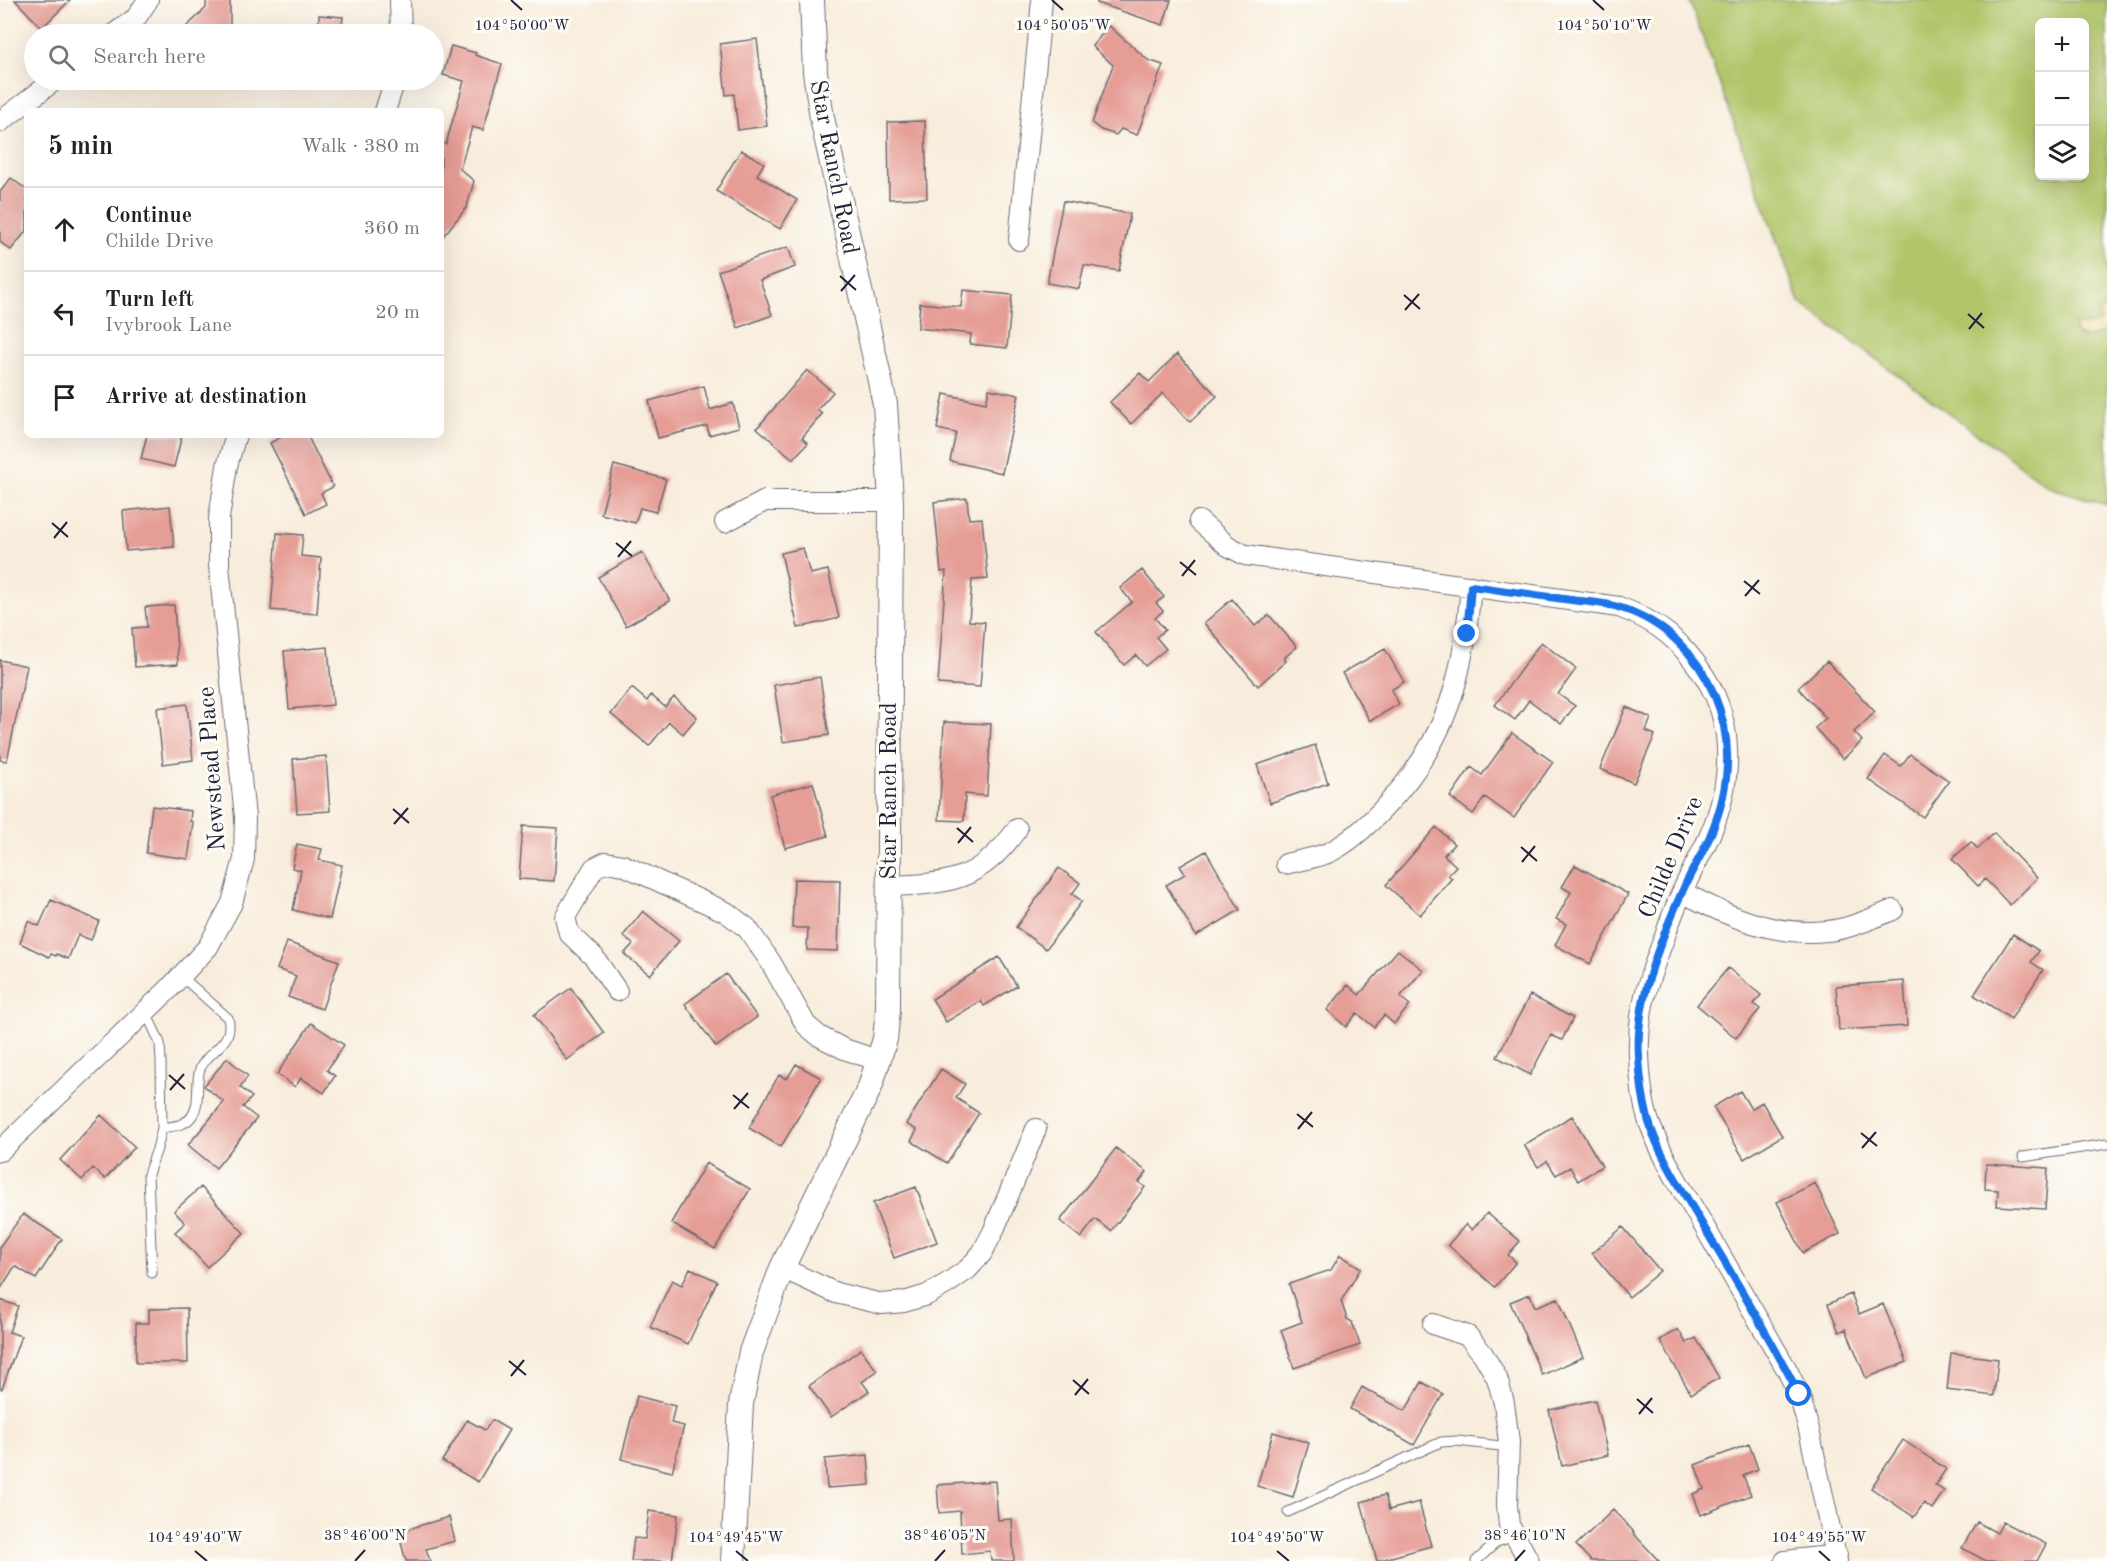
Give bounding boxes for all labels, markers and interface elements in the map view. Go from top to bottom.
map controls [2035,18,2089,180]
button: + [2035,18,2089,72]
text: 104°50'00"W [474,19,570,34]
text: 104°50'05"W [1015,19,1111,34]
text: 104°50'10"W [1556,19,1652,34]
search box [24,24,444,90]
icon: search [45,41,78,74]
text: Search here [93,46,206,68]
button: − [2035,72,2089,126]
street label: Star Ranch Road [804,78,862,257]
button: layers [2035,126,2089,180]
text: 5 min [48,134,113,160]
text: Walk · 380 m [301,137,420,157]
text: Continue [105,205,192,227]
icon: ahead [48,213,81,246]
text: 360 m [364,219,420,239]
text: Childe Drive [105,232,213,252]
text: Turn left [105,289,194,311]
icon: left [48,297,81,330]
text: 20 m [375,303,420,323]
text: Ivybrook Lane [105,316,232,336]
icon: arrive [48,381,81,414]
text: Arrive at destination [105,386,307,408]
route end [1453,620,1479,646]
street label: Newstead Place [195,686,231,852]
street label: Star Ranch Road [878,702,902,880]
street label: Childe Drive [1635,793,1708,922]
route start [1785,1380,1811,1406]
text: 38°46'00"N [324,1529,406,1544]
text: 38°46'05"N [904,1529,986,1544]
text: 38°46'10"N [1484,1529,1566,1544]
text: 104°49'40"W [147,1531,243,1546]
text: 104°49'45"W [688,1531,784,1546]
text: 104°49'50"W [1229,1531,1325,1546]
text: 104°49'55"W [1771,1531,1867,1546]

